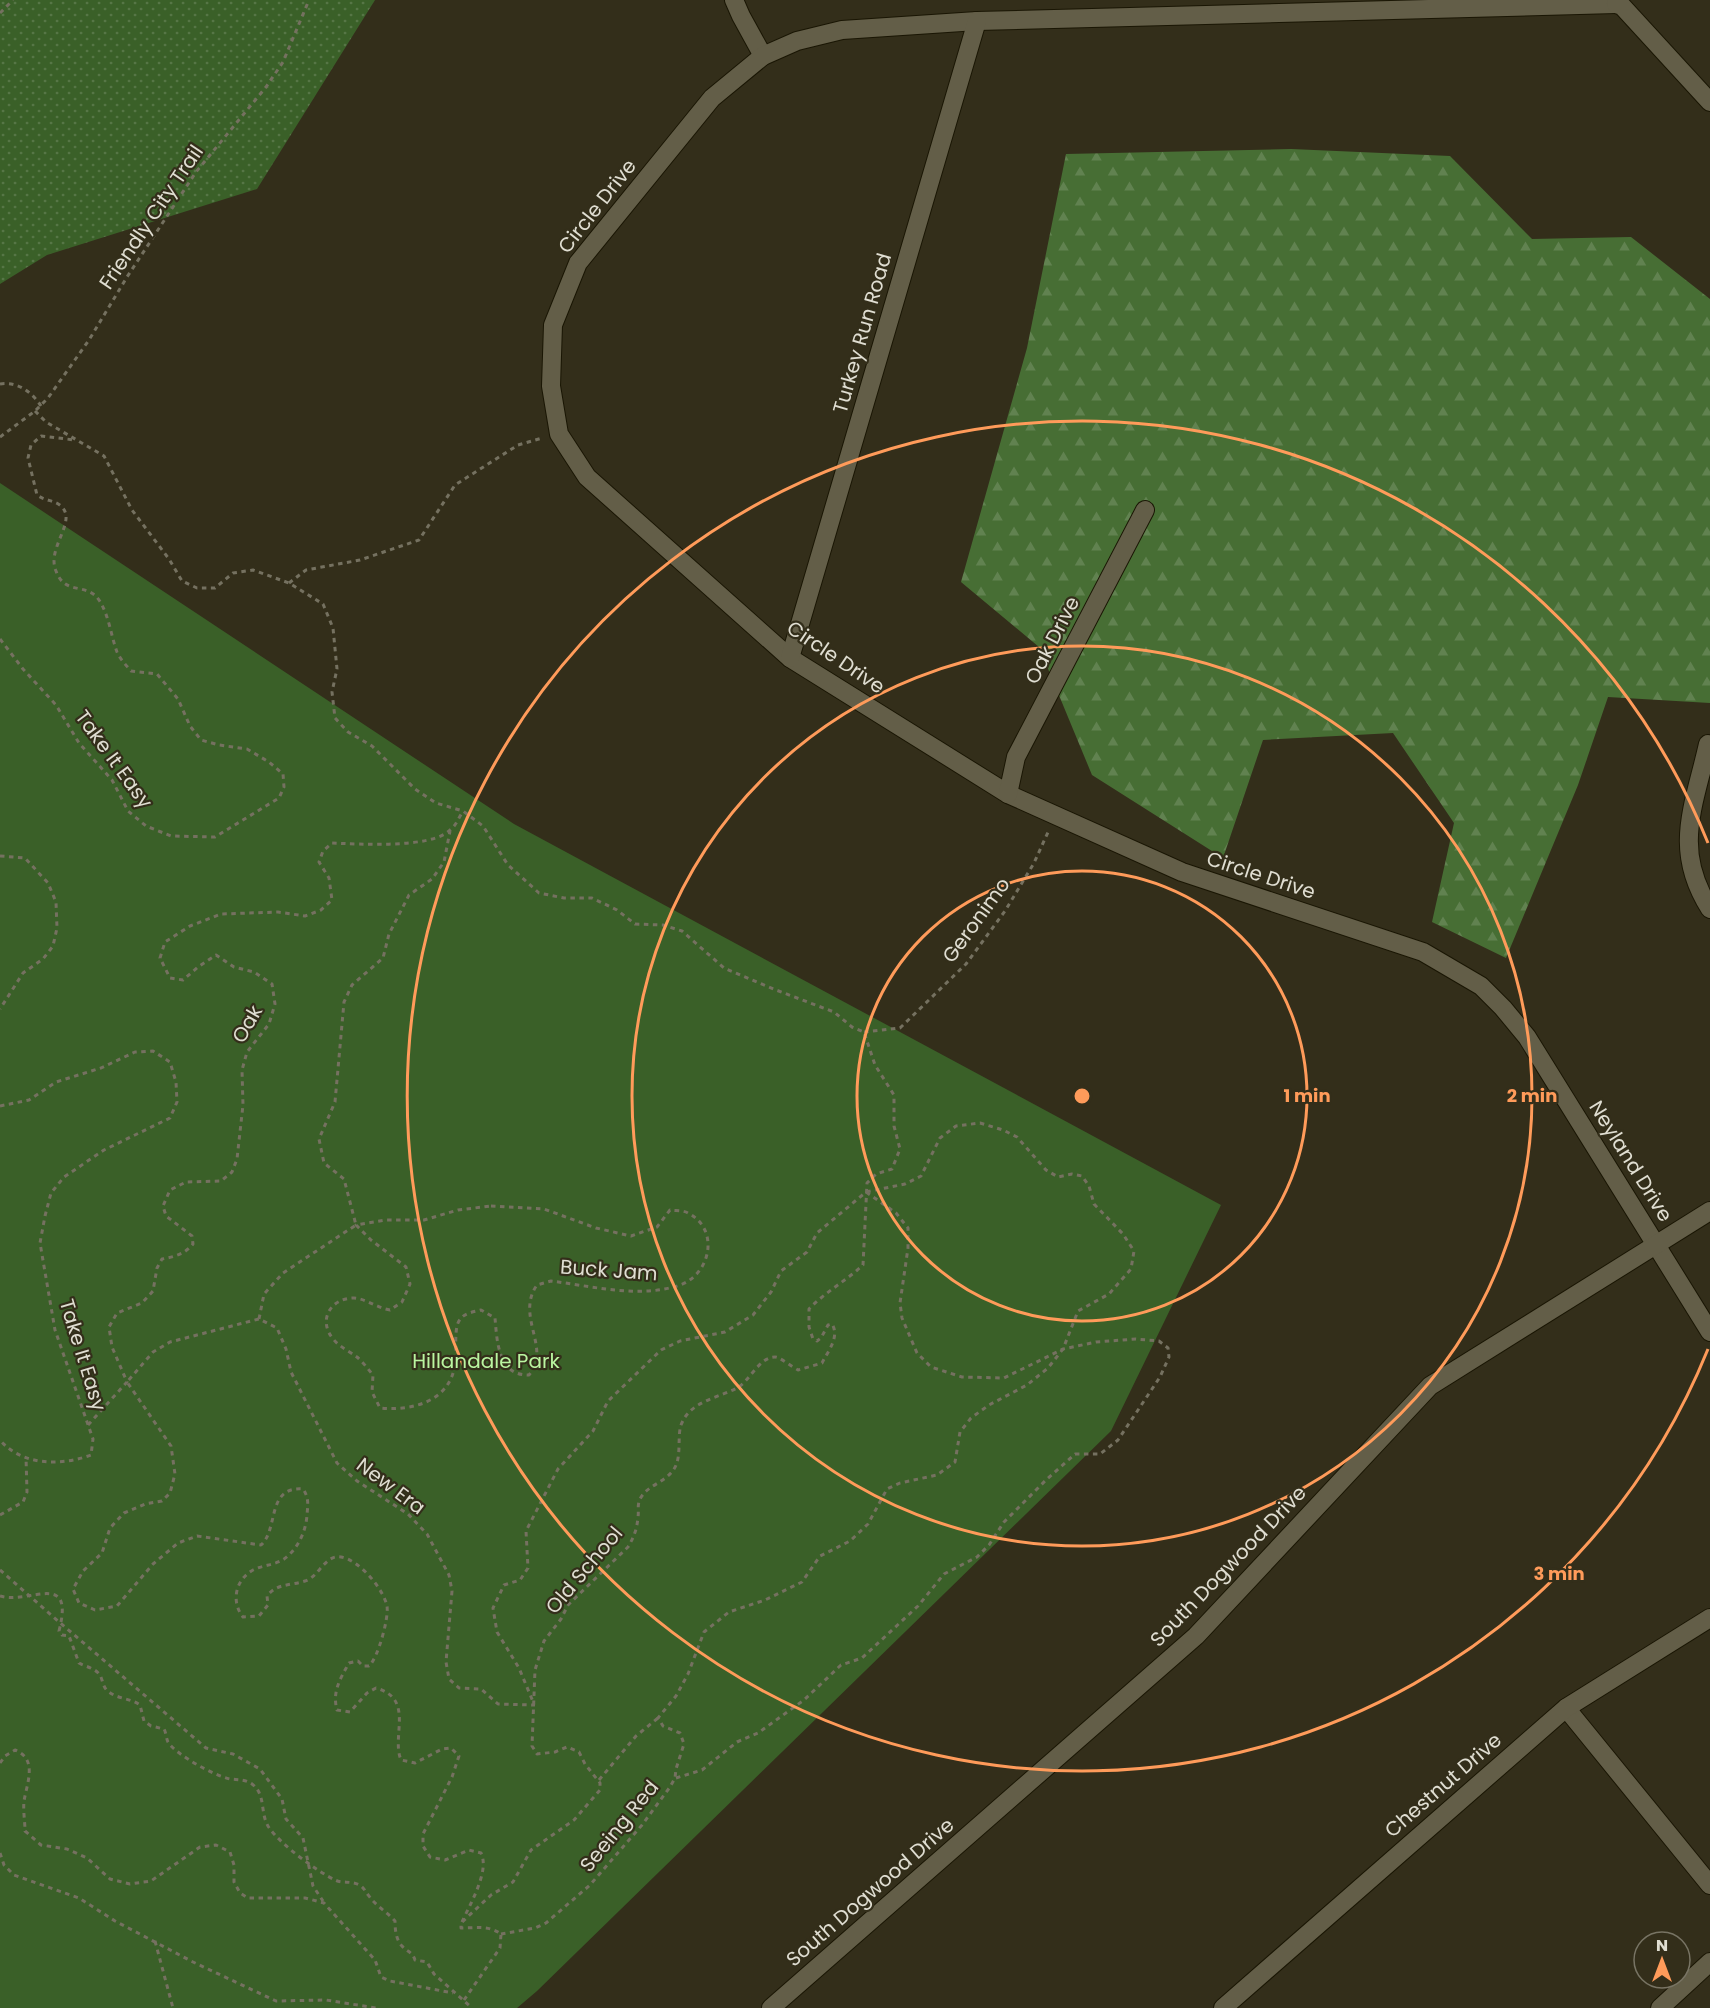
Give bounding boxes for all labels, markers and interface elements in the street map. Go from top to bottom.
street label: Friendly City Trail [92,139,210,295]
street label: Circle Drive [551,153,643,259]
street label: Turkey Run Road [826,250,898,416]
street label: Oak Drive [1018,591,1086,689]
street label: Circle Drive [781,614,891,700]
street label: Take It Easy [69,704,159,814]
street label: Circle Drive [1203,844,1319,906]
street label: Geronimo [935,872,1017,968]
street label: Oak [225,999,269,1048]
text: 1 min [1283,1083,1331,1108]
text: 2 min [1507,1083,1557,1108]
centre of rings [1072,1086,1092,1106]
street label: Neyland Drive [1583,1095,1679,1227]
street label: Buck Jam [559,1253,659,1287]
street label: Take It Easy [53,1296,113,1414]
park label: Hillandale Park [412,1347,560,1375]
street label: New Era [351,1451,431,1521]
street label: South Dogwood Drive [1144,1479,1312,1653]
street label: Old School [539,1520,629,1620]
text: 3 min [1533,1561,1585,1586]
street label: Chestnut Drive [1378,1726,1508,1844]
street label: Seeing Red [573,1774,665,1878]
street label: South Dogwood Drive [780,1811,960,1973]
north arrow [1632,1930,1692,1990]
text: N [1656,1934,1668,1957]

